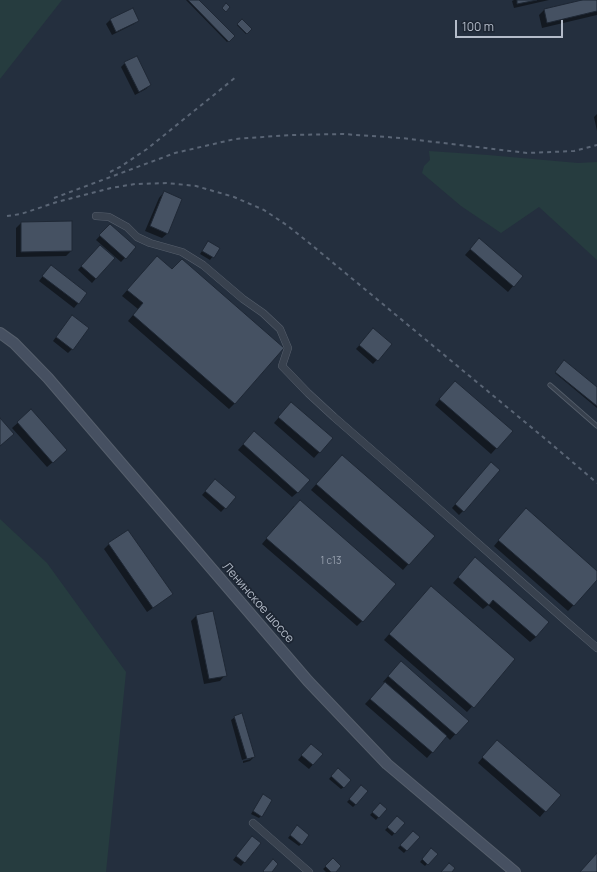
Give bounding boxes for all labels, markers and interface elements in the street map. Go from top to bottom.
scale bar [457,12,565,38]
text: 100 m [462,18,494,35]
house number: 1 с13 [321,555,341,567]
street label: Ленинское шоссе [219,560,297,646]

